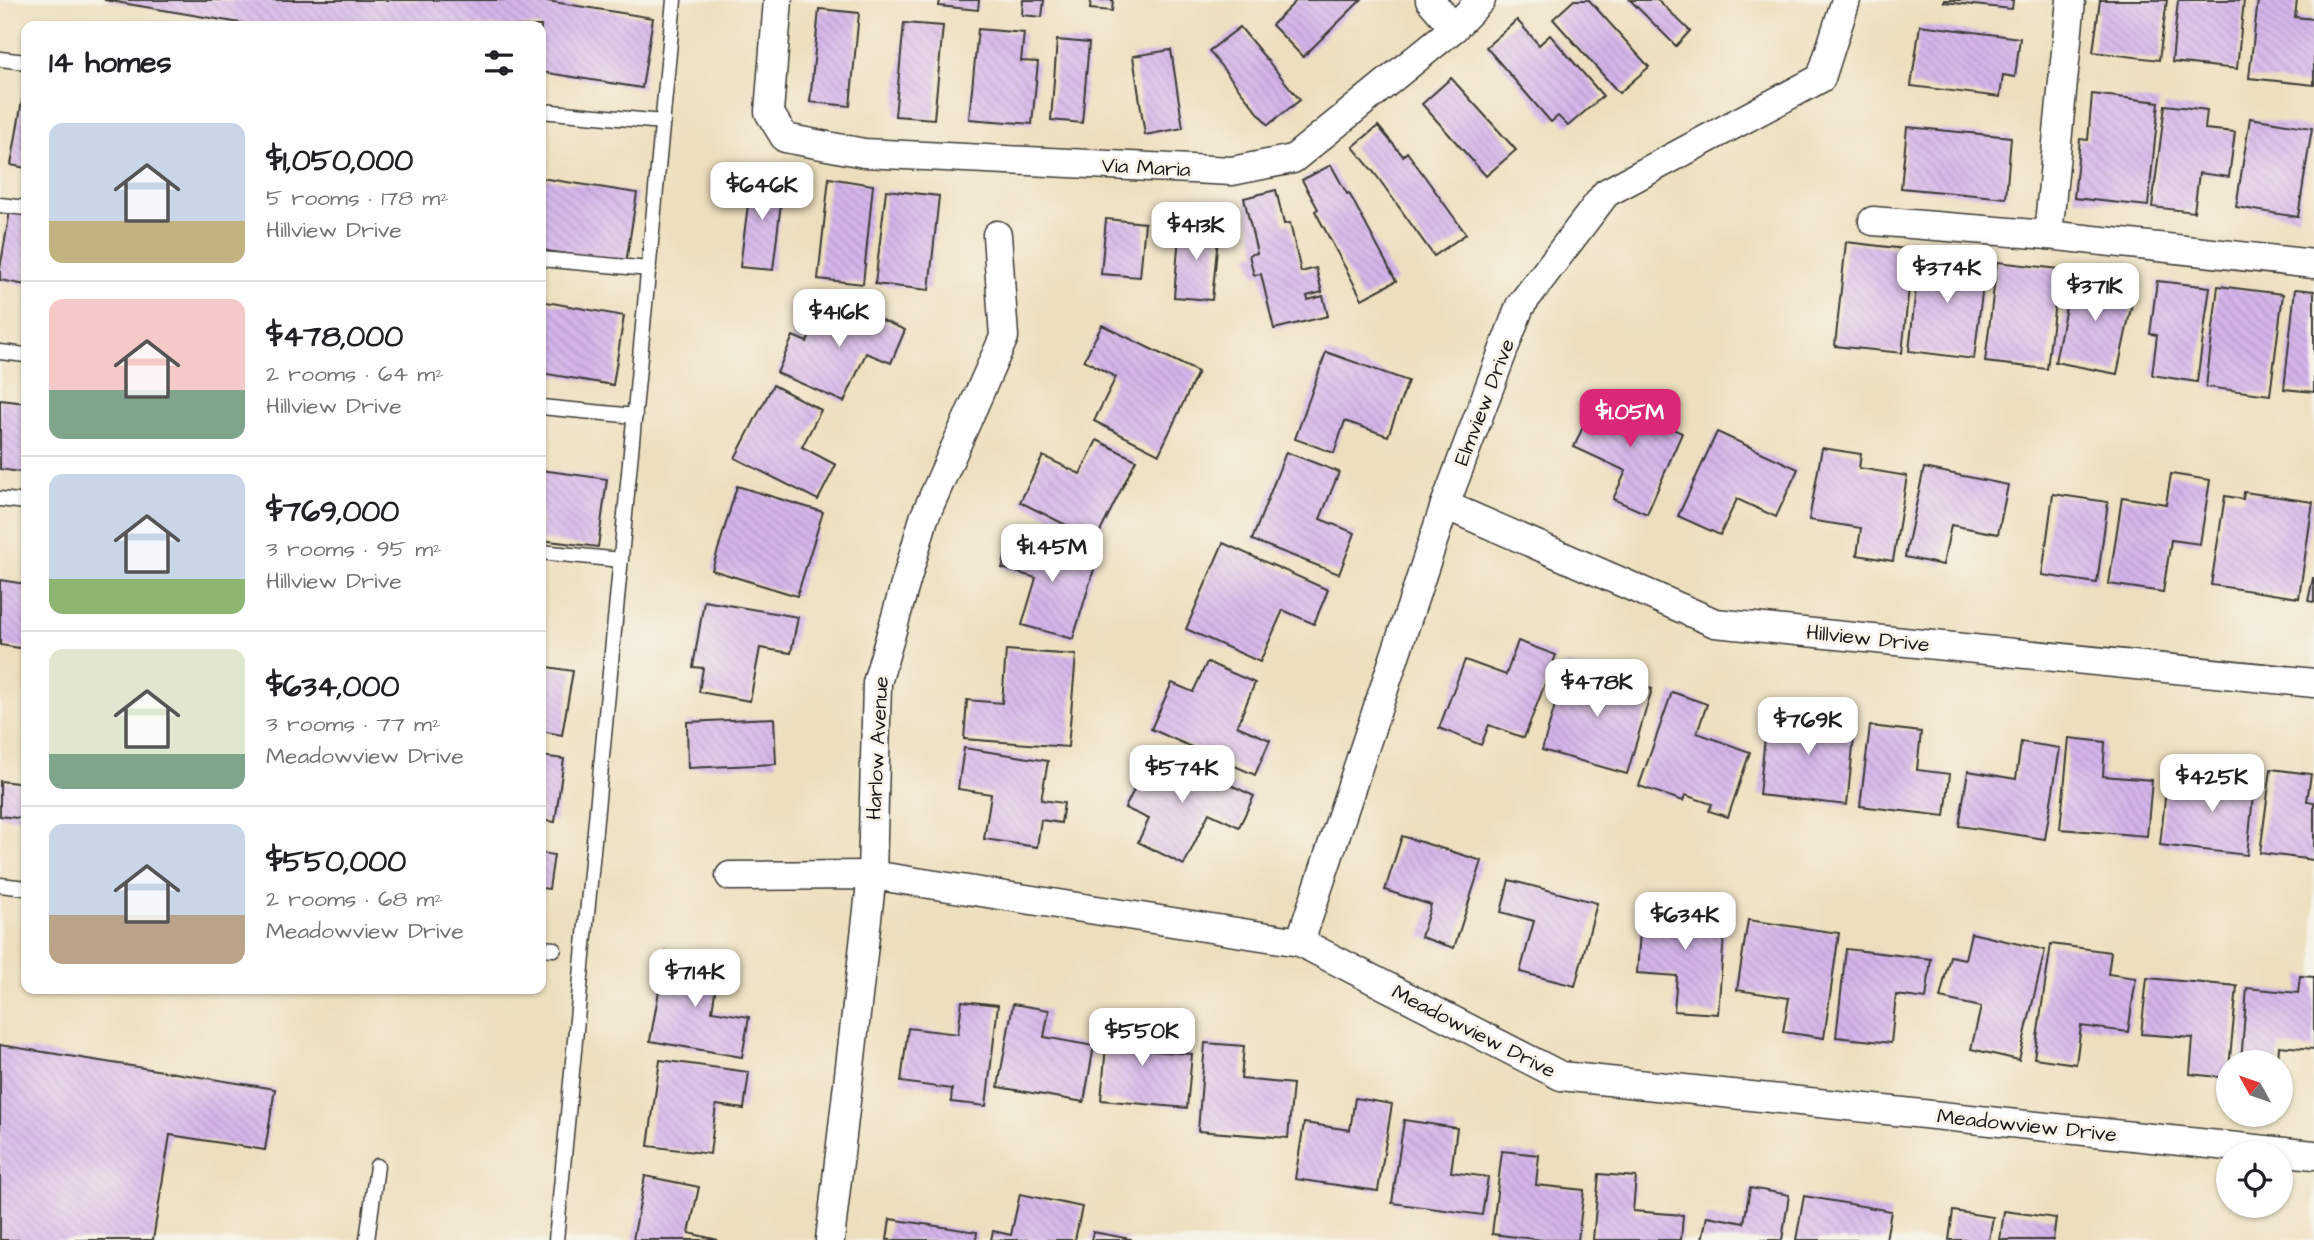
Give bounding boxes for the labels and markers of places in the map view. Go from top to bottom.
pin: $646K [713,162,811,222]
pin: $413K [1147,202,1245,262]
pin: $374K [1898,246,1996,305]
pin: $371K [2046,264,2144,323]
pin: $416K [790,290,888,349]
pin: $1.05M [1573,390,1687,449]
pin: $1.45M [995,524,1109,584]
pin: $478K [1548,660,1646,719]
pin: $769K [1759,698,1857,757]
pin: $574K [1133,746,1231,805]
pin: $425K [2163,754,2261,814]
pin: $634K [1636,892,1734,952]
pin: $714K [646,950,744,1009]
pin: $550K [1093,1009,1191,1068]

